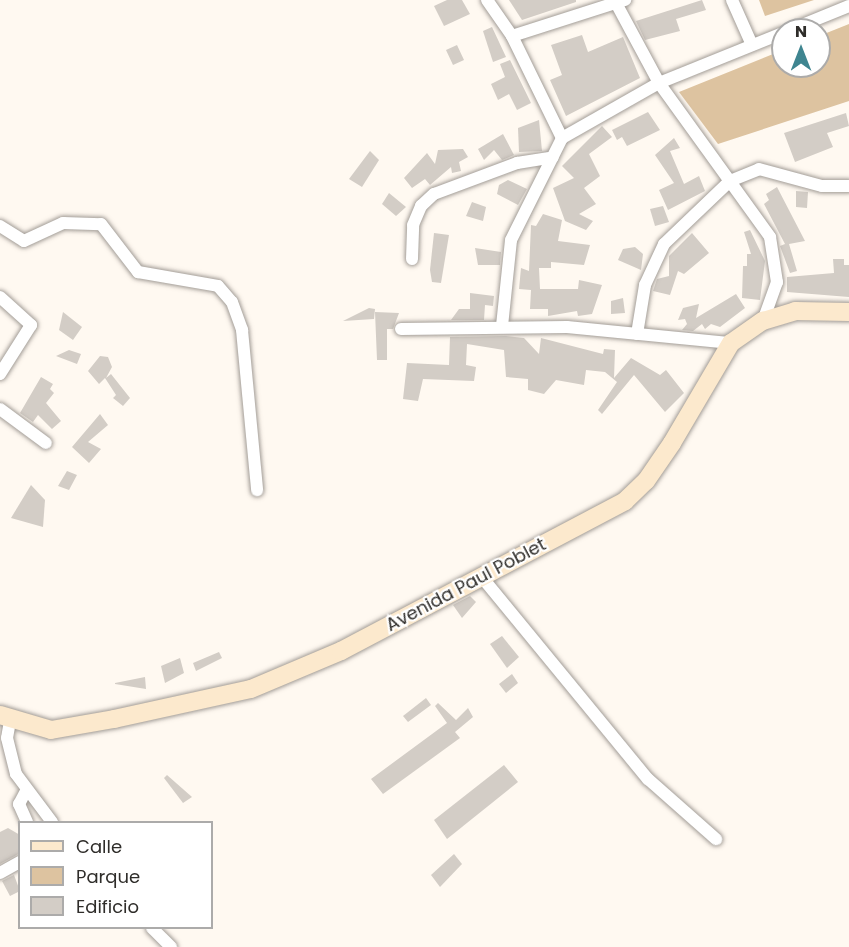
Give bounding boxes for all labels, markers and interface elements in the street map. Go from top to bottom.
north arrow [771,18,831,78]
text: N [795,20,807,43]
street label: Avenida Paul Poblet [382,534,550,636]
legend [18,821,213,929]
text: Calle [76,834,122,859]
text: Parque [76,864,140,889]
text: Edificio [76,894,139,919]

